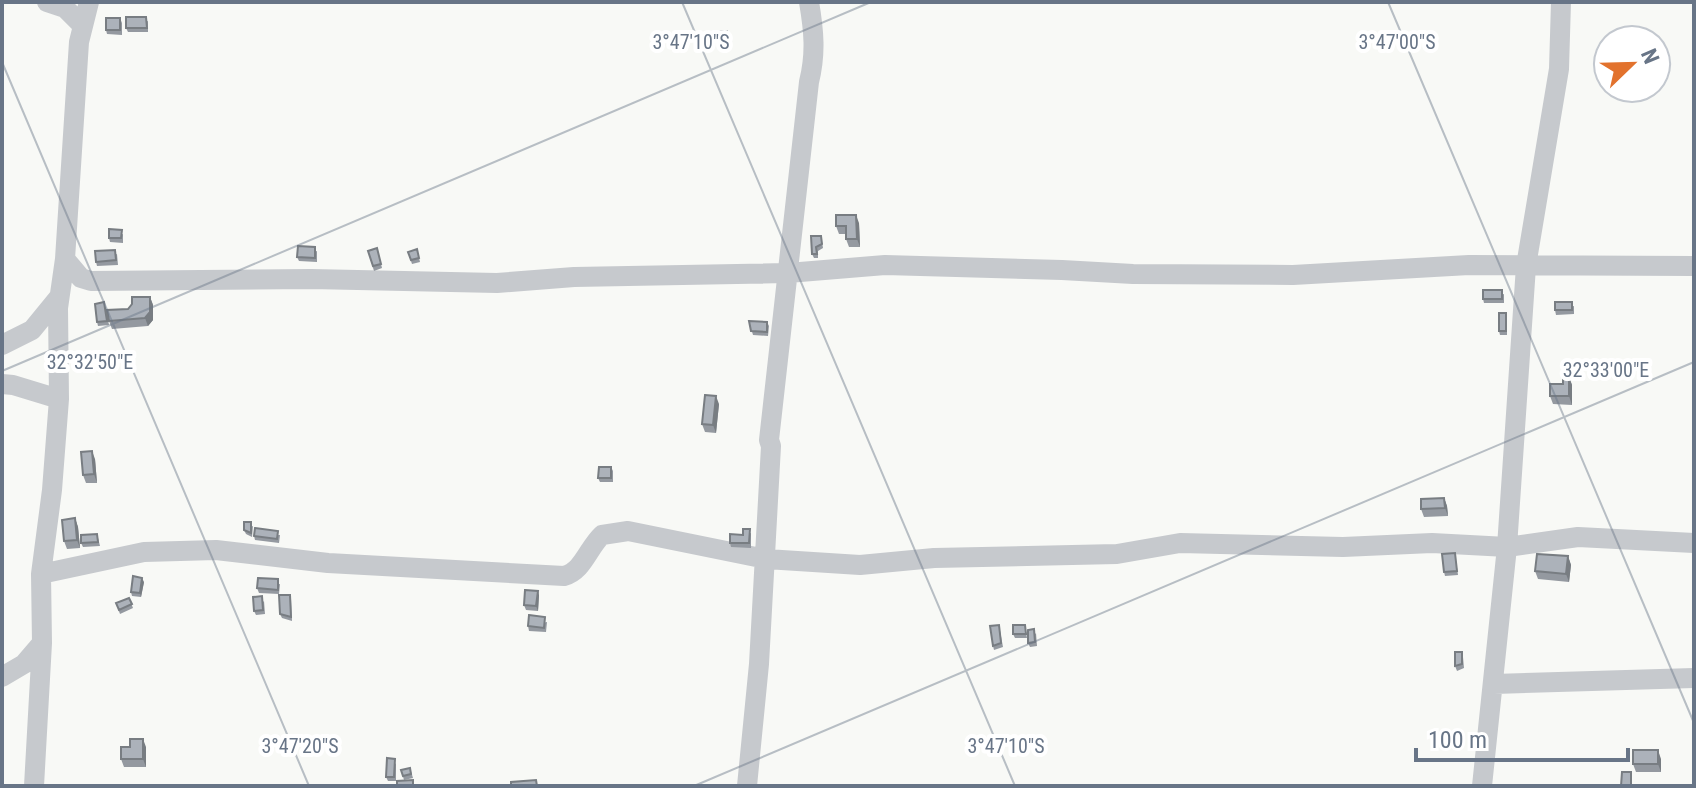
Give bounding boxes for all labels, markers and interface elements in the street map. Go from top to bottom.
north arrow [1592,24,1672,104]
text: 3°47'10"S [652,30,730,54]
text: 3°47'00"S [1358,30,1436,54]
text: N [1636,45,1664,67]
text: 32°32'50"E [47,350,133,374]
text: 32°33'00"E [1563,358,1649,382]
scale bar [1416,712,1628,762]
text: 100 m [1428,726,1487,754]
text: 3°47'20"S [261,734,339,758]
text: 3°47'10"S [967,734,1045,758]

